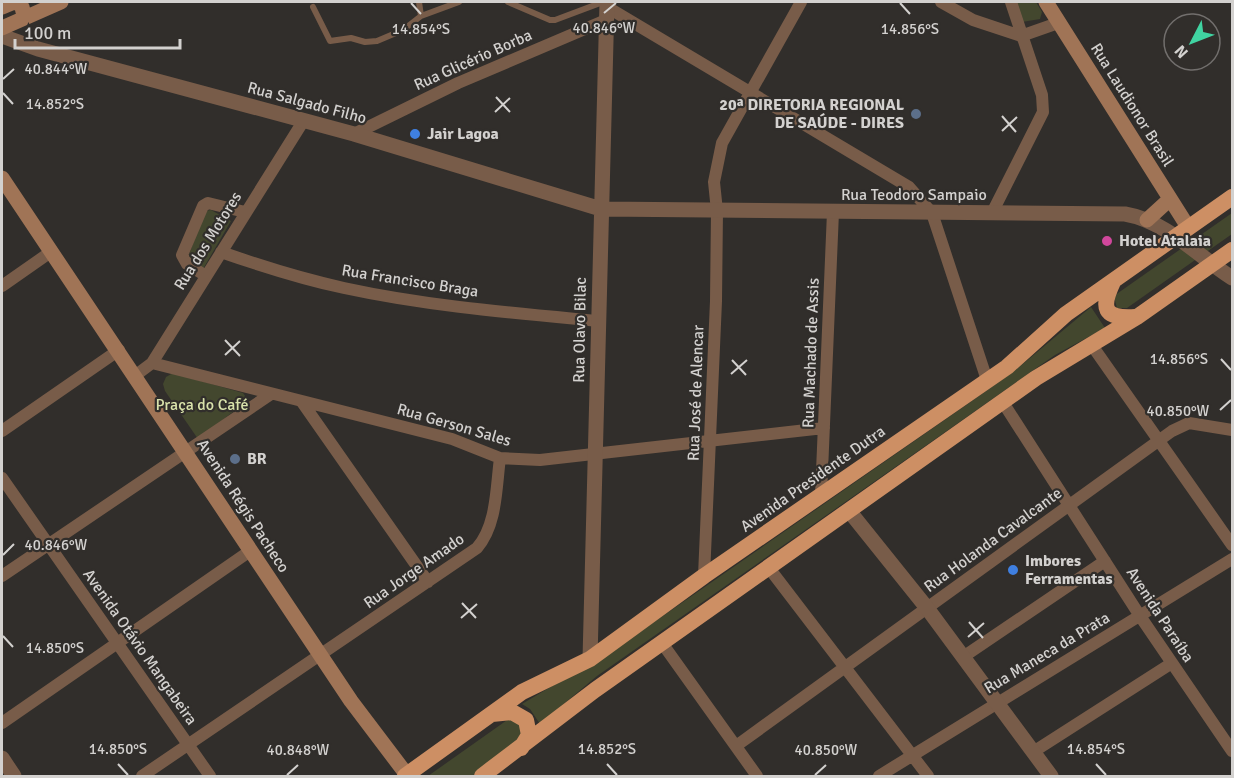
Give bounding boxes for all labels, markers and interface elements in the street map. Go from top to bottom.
scale bar [15,12,180,50]
north arrow [1162,12,1222,72]
text: 40.846°W [573,19,636,37]
text: 14.854°S [392,20,450,38]
text: 14.856°S [881,20,939,38]
text: 100 m [24,22,71,44]
street label: Rua Glicério Borba [411,25,535,95]
street label: Rua Laudionor Brasil [1086,40,1178,171]
text: N [1170,41,1193,62]
text: 40.844°W [25,60,88,78]
street label: Rua Salgado Filho [245,77,369,129]
text: 14.852°S [26,95,84,113]
place label: 20ª DIRETORIA REGIONAL DE SAÚDE - DIRES [719,95,905,133]
marker: 20ª DIRETORIA REGIONAL DE SAÚDE - DIRES [909,107,923,121]
place label: Jair Lagoa [427,124,499,144]
marker: Jair Lagoa [408,127,422,141]
street label: Rua Teodoro Sampaio [841,185,987,205]
street label: Rua dos Motores [170,188,246,294]
place label: Hotel Atalaia [1119,231,1211,251]
marker: Hotel Atalaia [1100,234,1114,248]
street label: Rua Francisco Braga [340,260,480,302]
street label: Rua Olavo Bilac [569,277,591,383]
street label: Rua Machado de Assis [798,277,824,429]
street label: Rua José de Alencar [684,325,708,461]
text: 14.856°S [1150,350,1208,368]
park label: Praça do Café [155,395,249,415]
street label: Rua Gerson Sales [395,399,513,451]
text: 40.850°W [1147,402,1210,420]
street label: Avenida Presidente Dutra [737,421,889,537]
street label: Avenida Régis Pacheco [192,435,294,577]
place label: BR [247,449,267,469]
marker: BR [228,452,242,466]
street label: Rua Holanda Cavalcante [920,483,1066,597]
street label: Rua Jorge Amado [360,529,468,613]
text: 40.846°W [25,536,88,554]
place label: Imbores Ferramentas [1025,551,1113,589]
marker: Imbores Ferramentas [1006,563,1020,577]
street label: Avenida Paraíba [1122,564,1198,666]
street label: Avenida Otávio Mangabeira [78,565,202,729]
street label: Rua Maneca da Prata [981,608,1113,698]
text: 14.850°S [26,639,84,657]
text: 14.850°S [89,740,147,758]
text: 14.852°S [578,740,636,758]
text: 14.854°S [1067,740,1125,758]
text: 40.848°W [267,741,330,759]
text: 40.850°W [795,741,858,759]

